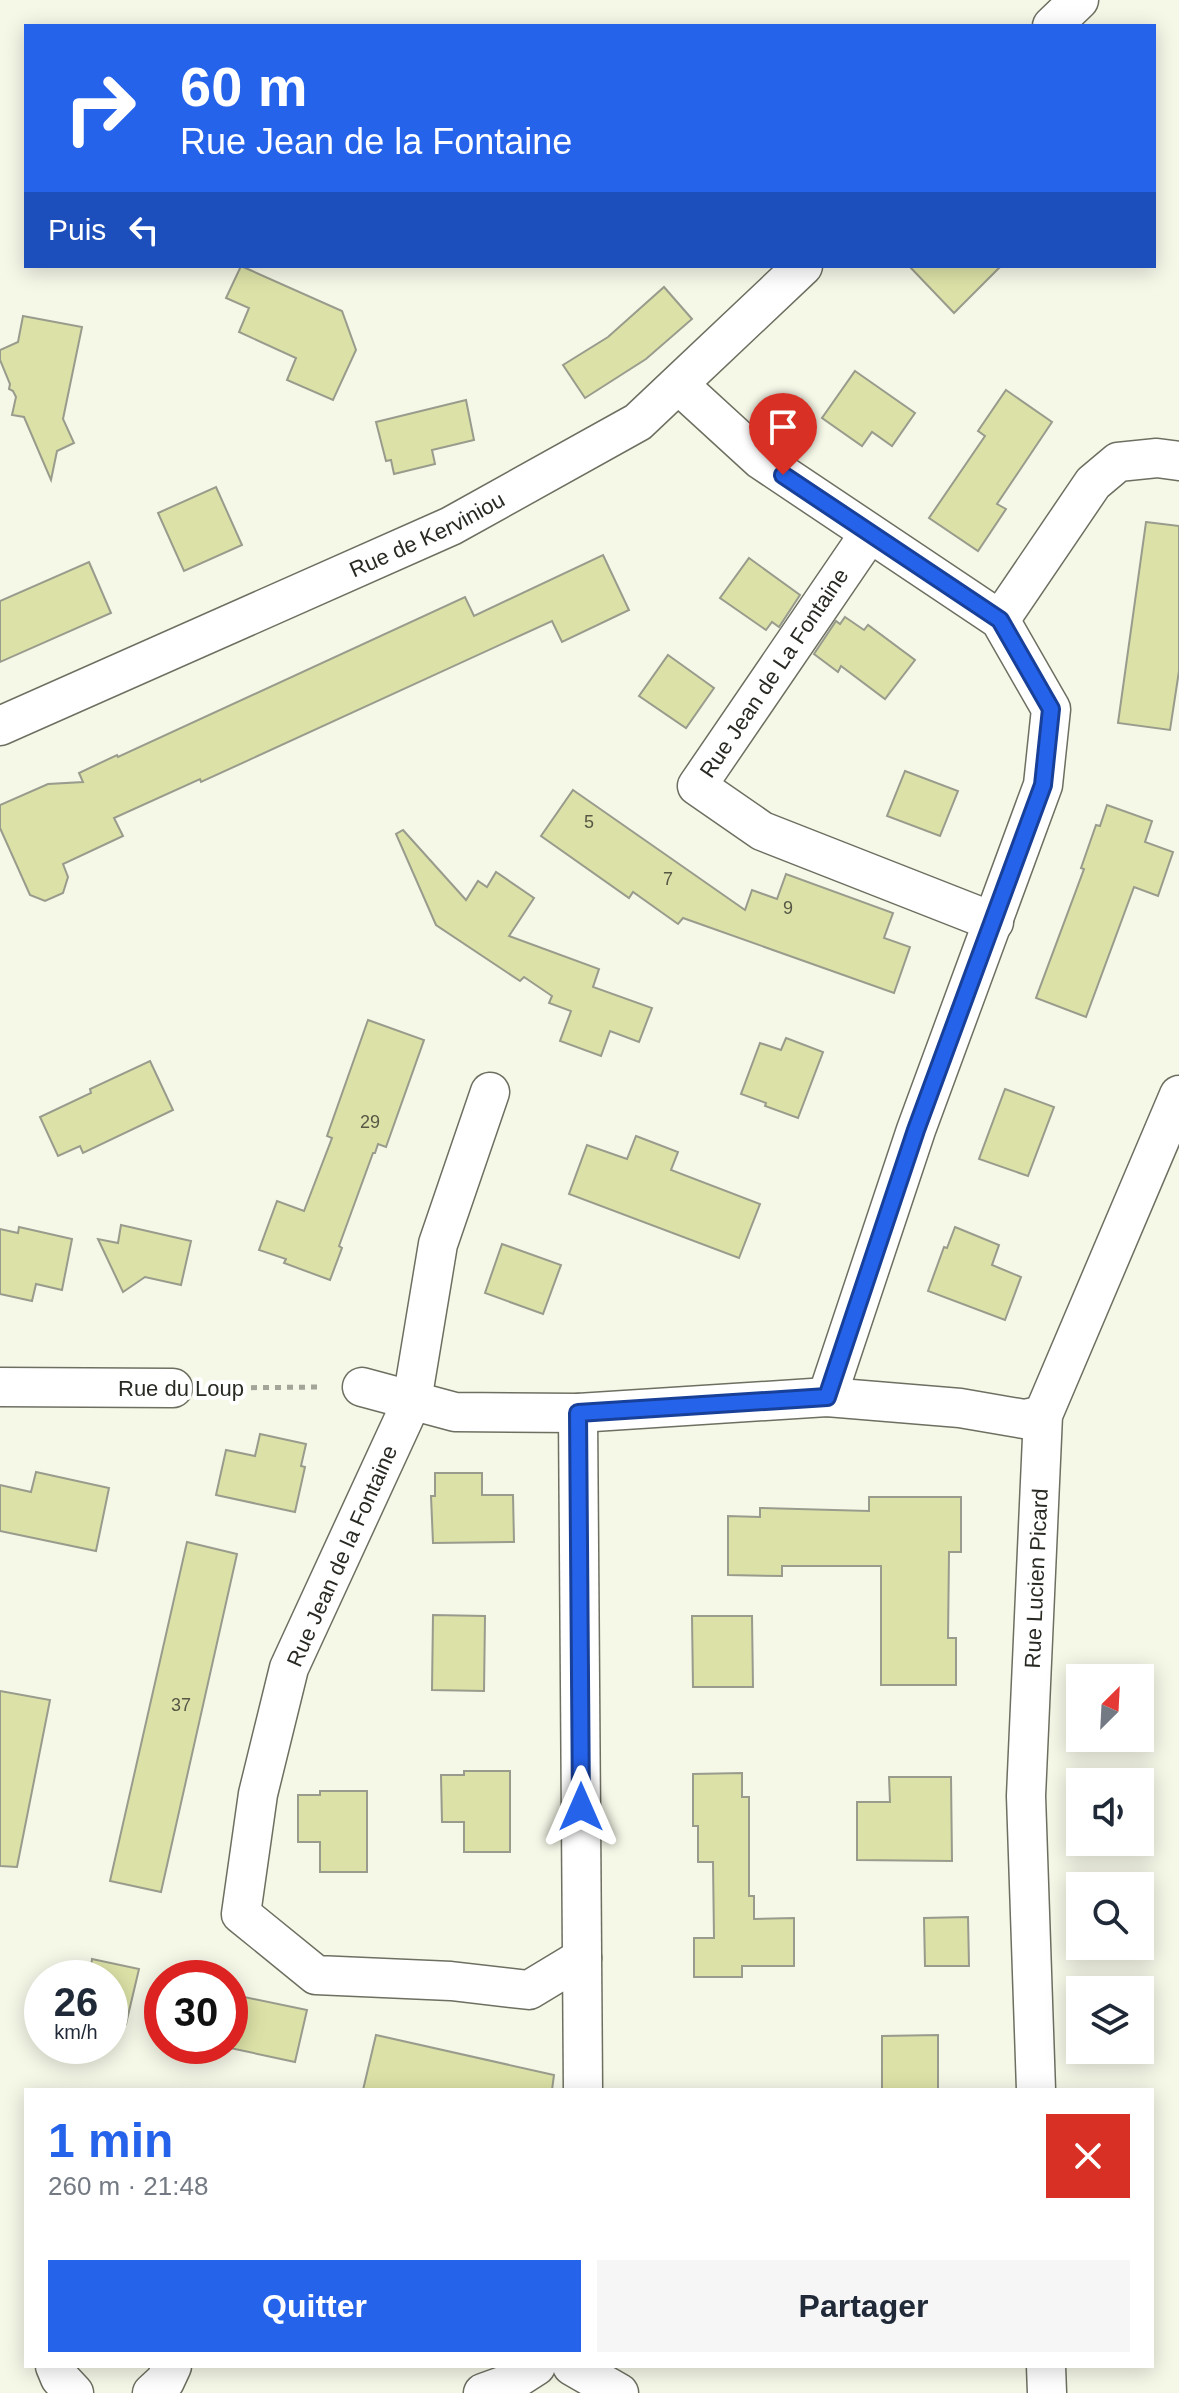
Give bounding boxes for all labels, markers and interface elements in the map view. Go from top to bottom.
text: 60 m [180,55,308,118]
icon: right [48,56,152,160]
text: Rue Jean de la Fontaine [180,121,572,162]
icon: left [122,208,166,252]
text: Puis [48,213,106,246]
pin [749,393,817,475]
icon: arrive [761,405,805,449]
street label: Rue de Kerviniou [346,486,509,582]
street label: Rue Jean de La Fontaine [695,564,853,782]
house number: 5 [584,812,594,832]
house number: 7 [663,869,673,889]
house number: 9 [783,898,793,918]
house number: 29 [360,1112,380,1132]
street label: Rue du Loup [118,1376,244,1401]
street label: Rue Jean de la Fontaine [282,1441,402,1671]
street label: Rue Lucien Picard [1019,1488,1052,1669]
north arrow [1066,1664,1154,1752]
map controls [1066,1664,1154,2064]
house number: 37 [171,1695,191,1715]
position arrow [539,1765,623,1849]
button: sound [1066,1768,1154,1856]
button: search [1066,1872,1154,1960]
speed limit sign: 30 [144,1960,248,2064]
button: layers [1066,1976,1154,2064]
text: 26 [54,1980,98,2024]
text: km/h [54,2021,98,2043]
text: 1 min [48,2114,173,2167]
button: close [1046,2114,1130,2198]
text: 260 m · 21:48 [48,2171,208,2201]
button: Quitter [48,2260,581,2352]
button: Partager [597,2260,1130,2352]

